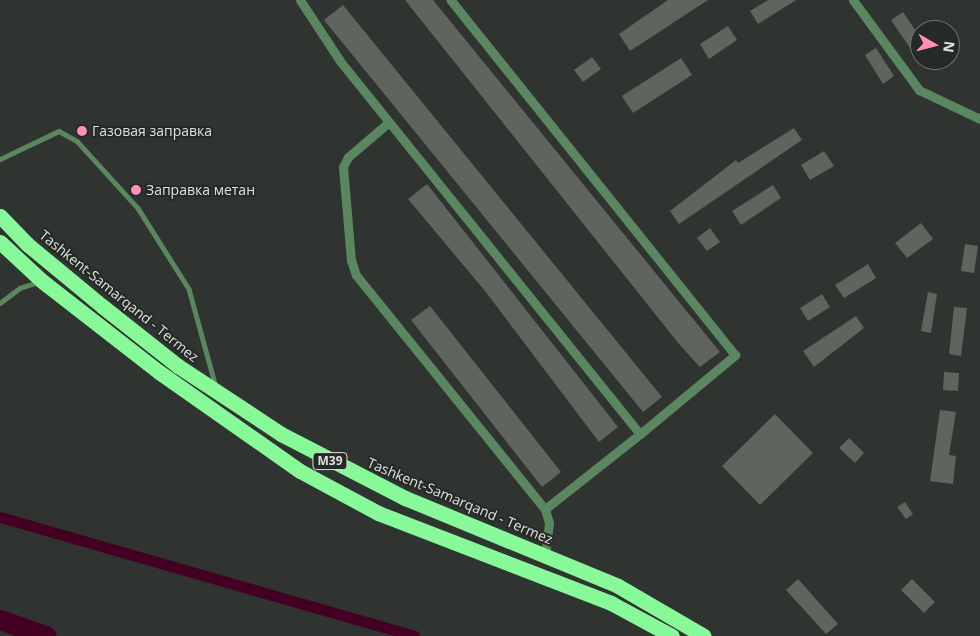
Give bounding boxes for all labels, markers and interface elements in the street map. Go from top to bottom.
north arrow [910,20,960,70]
text: N [939,40,960,54]
place label: Газовая заправка [92,123,212,139]
marker: Газовая заправка [76,125,88,137]
place label: Заправка метан [146,182,255,198]
marker: Заправка метан [130,184,142,196]
street label: Tashkent-Samarqand - Termez [36,227,202,365]
road number: M39 [311,452,349,471]
street label: Tashkent-Samarqand - Termez [365,454,555,548]

